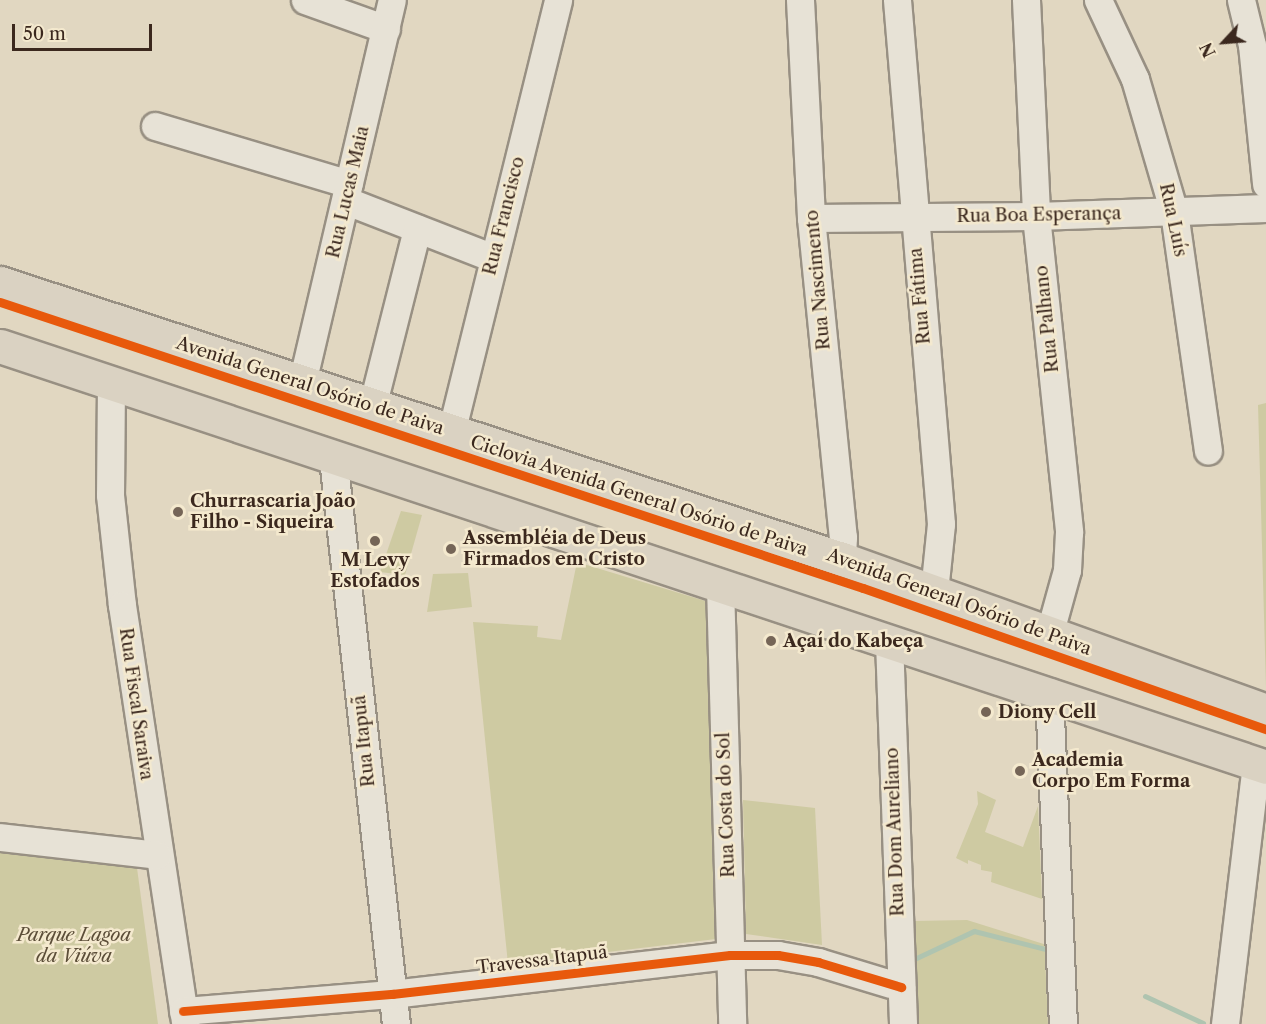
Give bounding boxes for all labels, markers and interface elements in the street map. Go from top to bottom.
scale bar [15,12,154,50]
north arrow [1194,12,1254,72]
text: 50 m [23,23,66,45]
text: N [1196,39,1220,61]
street label: Rua Lucas Maia [322,124,374,260]
street label: Rua Francisco [479,154,529,278]
street label: Rua Luís [1155,181,1191,259]
street label: Rua Boa Esperança [956,203,1122,227]
street label: Rua Nascimento [801,209,835,351]
street label: Rua Fátima [905,247,935,345]
street label: Rua Palhano [1031,264,1063,374]
street label: Avenida General Osório de Paiva [173,332,447,440]
street label: Ciclovia Avenida General Osório de Paiva [467,431,811,561]
place label: Churrascaria João Filho - Siqueira [190,491,356,534]
marker: Churrascaria João Filho - Siqueira [171,505,185,519]
place label: Assembléia de Deus Firmados em Cristo [463,528,646,570]
marker: M Levy Estofados [368,534,382,548]
marker: Assembléia de Deus Firmados em Cristo [444,542,458,556]
street label: Avenida General Osório de Paiva [824,544,1094,660]
place label: M Levy Estofados [330,550,420,592]
street label: Rua Fiscal Saraiva [115,626,157,782]
place label: Açaí do Kabeça [783,630,923,652]
marker: Açaí do Kabeça [764,634,778,648]
street label: Rua Itapuã [348,694,380,788]
place label: Diony Cell [998,701,1097,723]
marker: Diony Cell [979,705,993,719]
street label: Rua Costa do Sol [713,732,739,878]
street label: Rua Dom Aureliano [881,747,909,917]
place label: Academia Corpo Em Forma [1032,750,1190,792]
marker: Academia Corpo Em Forma [1013,764,1027,778]
park label: Parque Lagoa da Viúva [17,925,131,968]
street label: Travessa Itapuã [475,941,609,979]

